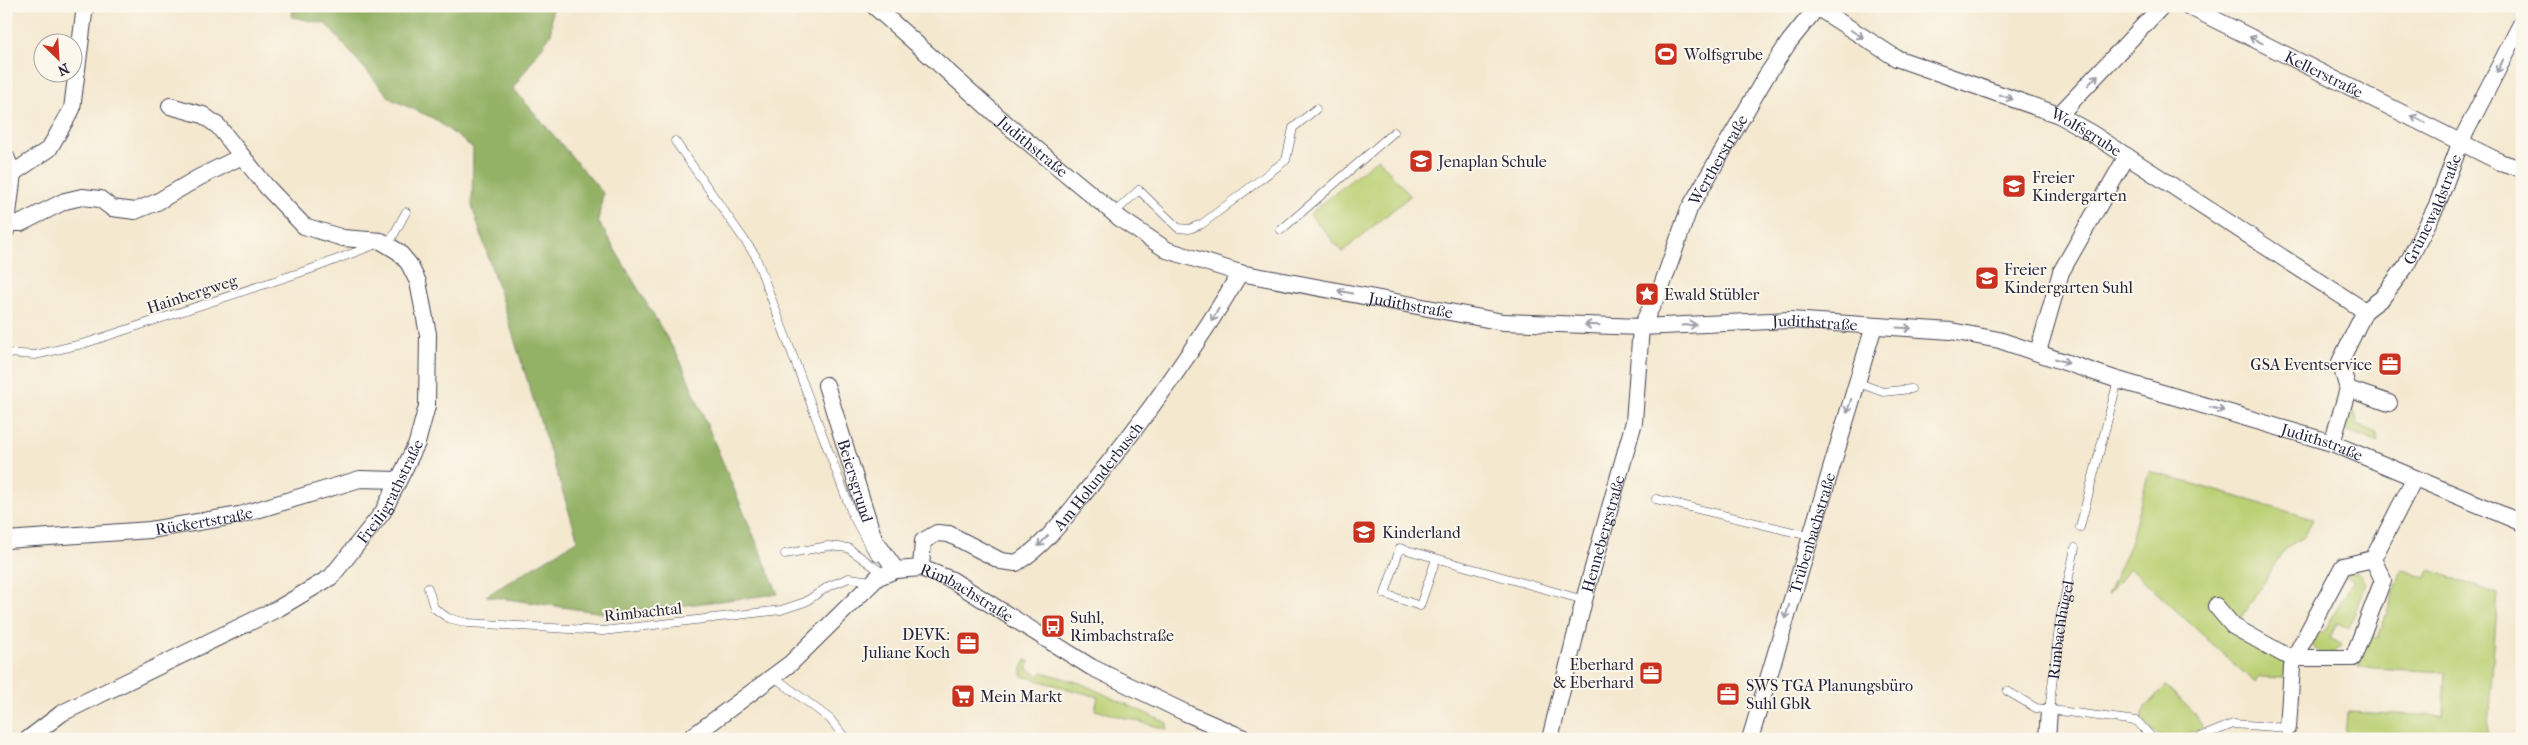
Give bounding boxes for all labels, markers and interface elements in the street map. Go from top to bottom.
one-way arrow [1850,30,1864,40]
north arrow [32,32,82,82]
one-way arrow [2249,34,2264,44]
sports icon: Wolfsgrube [1653,41,1679,67]
place label: Wolfsgrube [1683,45,1763,64]
street label: Kellerstraße [2282,46,2366,102]
one-way arrow [2495,58,2505,73]
text: N [55,59,72,79]
one-way arrow [2087,74,2099,86]
one-way arrow [1998,93,2014,102]
street label: Wolfsgrube [2047,103,2125,160]
street label: Judithstraße [993,110,1072,181]
street label: Wertherstraße [1684,111,1751,209]
one-way arrow [2411,114,2426,123]
school or university icon: Jenaplan Schule [1408,148,1434,174]
street label: Grünewaldstraße [2399,151,2465,267]
place label: Jenaplan Schule [1436,152,1547,171]
place label: Freier Kindergarten [2032,168,2127,205]
school or university icon: Freier Kindergarten [2001,173,2027,199]
place label: Freier Kindergarten Suhl [2004,260,2133,297]
school or university icon: Freier Kindergarten Suhl [1974,265,2000,291]
street label: Hainbergweg [144,270,240,318]
place icon: Ewald Stübler [1634,281,1660,307]
place label: Ewald Stübler [1664,285,1760,304]
one-way arrow [1337,287,1353,297]
street label: Judithstraße [1365,287,1455,322]
one-way arrow [1210,307,1220,321]
street label: Judithstraße [1770,310,1858,334]
one-way arrow [1584,320,1600,330]
one-way arrow [1681,320,1697,329]
one-way arrow [1896,323,1912,332]
office icon: GSA Eventservice [2377,351,2403,377]
place label: GSA Eventservice [2250,355,2372,374]
one-way arrow [2054,357,2069,366]
one-way arrow [1843,398,1853,414]
one-way arrow [2209,405,2225,415]
street label: Am Holunderbusch [1048,418,1146,535]
street label: Judithstraße [2277,418,2366,465]
street label: Freiligrathstraße [352,436,427,547]
street label: Beiersgrund [834,437,878,525]
street label: Trübenbachstraße [1785,470,1839,596]
street label: Hennebergstraße [1577,473,1628,594]
street label: Rückertstraße [154,502,255,538]
school or university icon: Kinderland [1351,519,1377,545]
place label: Kinderland [1382,523,1461,542]
one-way arrow [1037,535,1049,548]
street label: Rimbachstraße [918,559,1017,626]
street label: Rimbachhügel [2043,578,2078,680]
street label: Rimbachtal [603,598,684,626]
one-way arrow [1782,604,1791,620]
place label: Suhl, Rimbachstraße [1070,608,1174,645]
bus stop icon: Suhl, Rimbachstraße [1040,613,1066,639]
place label: DEVK: Juliane Koch [861,625,950,662]
office icon: DEVK: Juliane Koch [955,630,981,656]
place label: Eberhard & Eberhard [1553,655,1634,692]
office icon: Eberhard & Eberhard [1638,660,1664,686]
place label: SWS TGA Planungsbüro Suhl GbR [1746,676,1913,713]
office icon: SWS TGA Planungsbüro Suhl GbR [1715,681,1741,707]
supermarket icon: Mein Markt [950,683,976,709]
place label: Mein Markt [980,687,1063,706]

